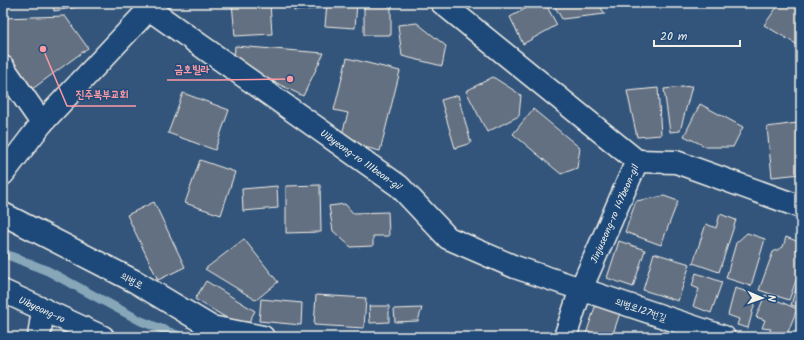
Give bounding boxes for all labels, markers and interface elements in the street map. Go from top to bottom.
scale bar [654,22,740,48]
text: 20 m [660,27,688,46]
callout: 금호빌라 [167,57,218,80]
text: 금호빌라 [174,61,210,79]
callout: 진주북부교회 [67,83,136,106]
text: 진주북부교회 [75,86,129,104]
street label: Uibyeong-ro 111beon-gil [317,126,406,194]
street label: Jinjuseong-ro 147beon-gil [586,161,644,266]
street label: 의병로 [117,268,146,294]
north arrow [742,278,782,318]
street label: Uibyeong-ro [16,292,68,328]
street label: 의병로127번길 [613,294,669,326]
text: N [762,295,780,302]

